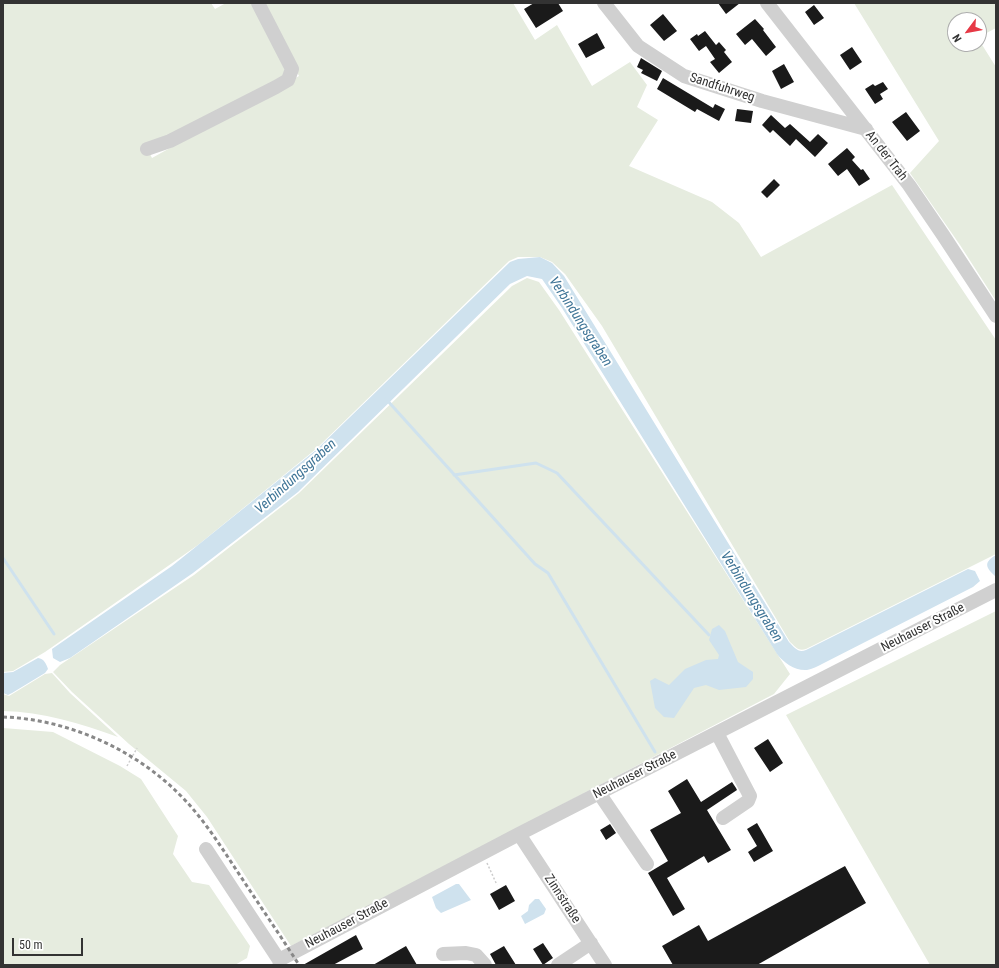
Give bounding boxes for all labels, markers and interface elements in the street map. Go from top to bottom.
north arrow [947,12,987,52]
text: N [950,32,965,44]
street label: Sandfuhrweg [688,70,756,106]
street label: An der Trah [862,128,910,184]
water label: Verbindungsgraben [545,274,615,370]
water label: Verbindungsgraben [252,436,340,518]
water label: Verbindungsgraben [716,549,786,645]
street label: Neuhauser Straße [879,600,967,656]
street label: Neuhauser Straße [591,747,679,803]
street label: Zinnstraße [540,872,584,926]
street label: Neuhauser Straße [303,896,391,952]
scale bar [14,930,85,956]
text: 50 m [19,938,43,952]

